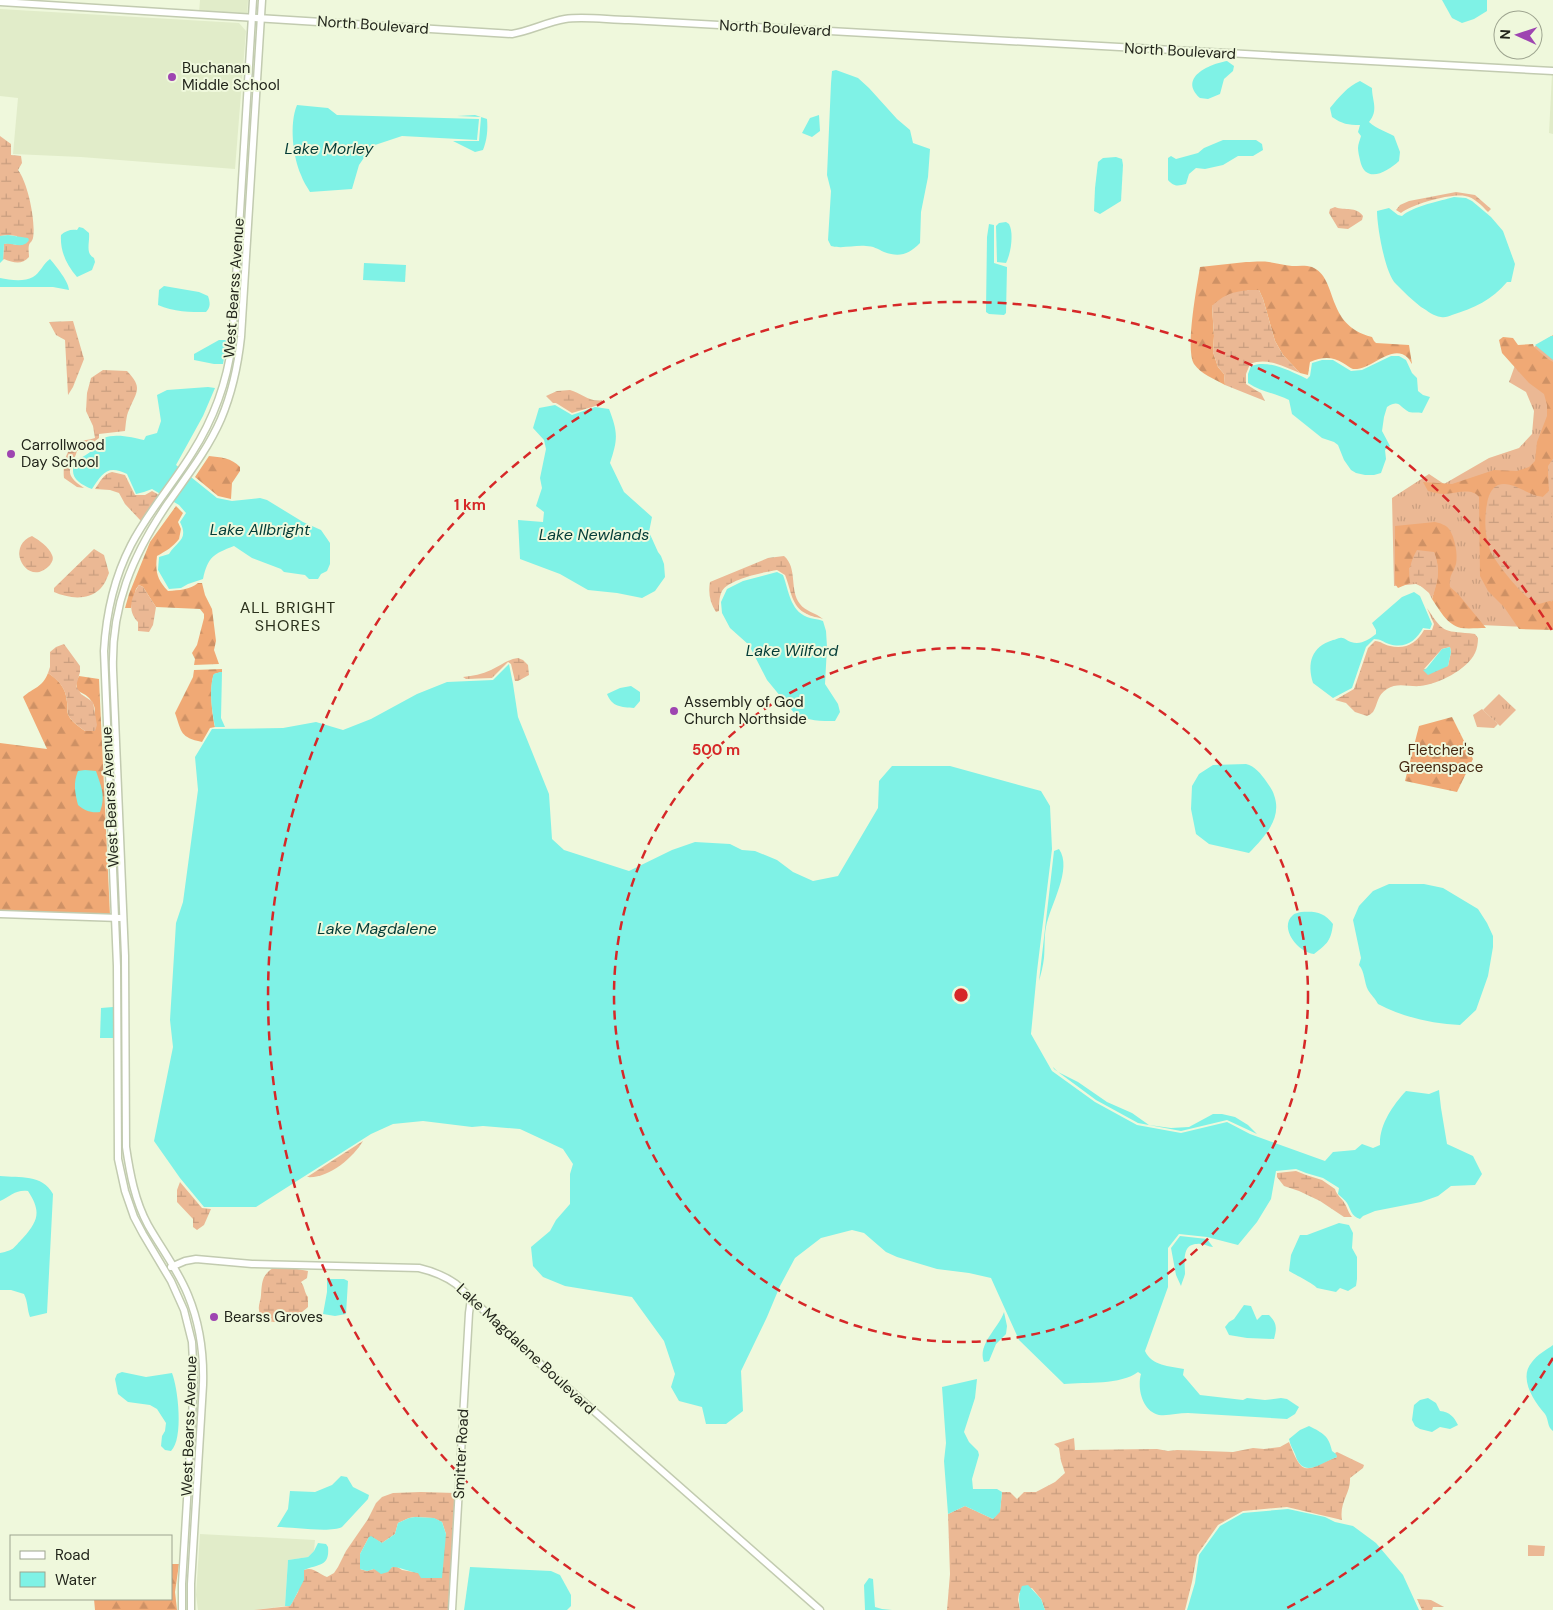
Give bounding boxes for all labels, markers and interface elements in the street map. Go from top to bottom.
north arrow [1493,10,1543,60]
street label: North Boulevard [317,11,429,39]
street label: North Boulevard [719,15,831,41]
text: N [1496,29,1514,40]
street label: North Boulevard [1124,38,1236,64]
place label: Buchanan Middle School [182,58,280,95]
marker: Buchanan Middle School [166,71,178,83]
water label: Lake Morley [285,138,375,159]
street label: West Bearss Avenue [219,217,249,359]
place label: Carrollwood Day School [21,435,105,472]
marker: Carrollwood Day School [5,448,17,460]
text: 1 km [454,495,486,515]
water label: Lake Allbright [210,519,311,540]
water label: Lake Newlands [539,524,649,545]
district label: ALL BRIGHT SHORES [240,597,336,636]
water label: Lake Wilford [746,640,839,661]
place label: Assembly of God Church Northside [684,692,807,729]
marker: Assembly of God Church Northside [668,705,680,717]
street label: West Bearss Avenue [96,726,124,868]
text: 500 m [692,740,740,760]
park label: Fletcher's Greenspace [1399,740,1483,777]
water label: Lake Magdalene [317,918,437,939]
centre of rings [952,986,970,1004]
street label: Lake Magdalene Boulevard [452,1279,600,1419]
place label: Bearss Groves [224,1307,323,1327]
marker: Bearss Groves [208,1311,220,1323]
street label: West Bearss Avenue [177,1355,201,1497]
street label: Smitter Road [449,1408,473,1500]
legend [10,1535,172,1600]
text: Road [55,1545,90,1565]
text: Water [55,1570,97,1590]

